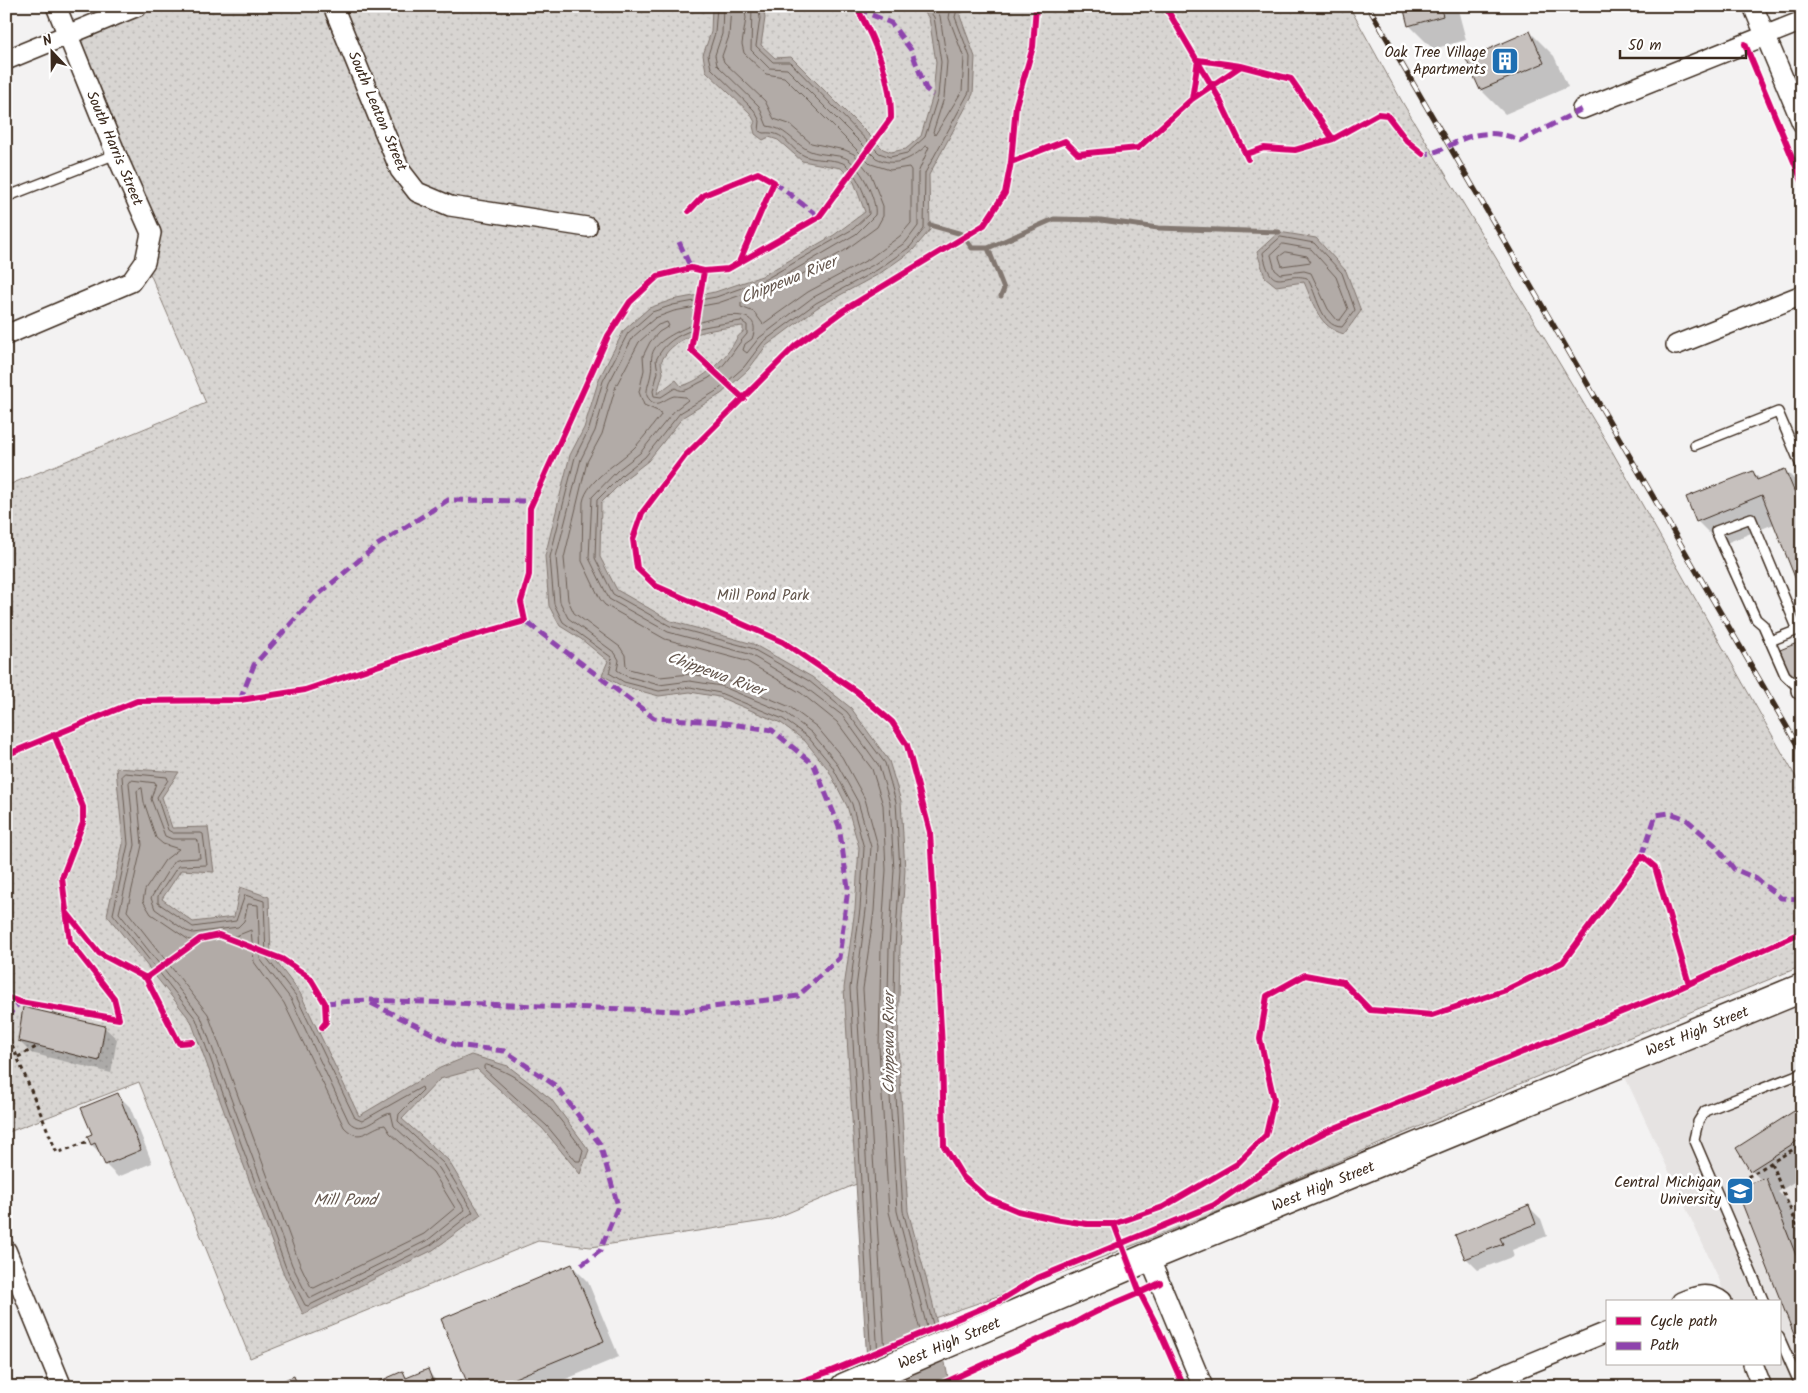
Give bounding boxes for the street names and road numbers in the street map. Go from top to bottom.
street label: South Leaton Street [341,48,413,175]
street label: South Harris Street [79,87,149,210]
street label: West High Street [1642,1000,1753,1064]
street label: West High Street [1268,1155,1379,1219]
street label: West High Street [894,1311,1005,1376]

